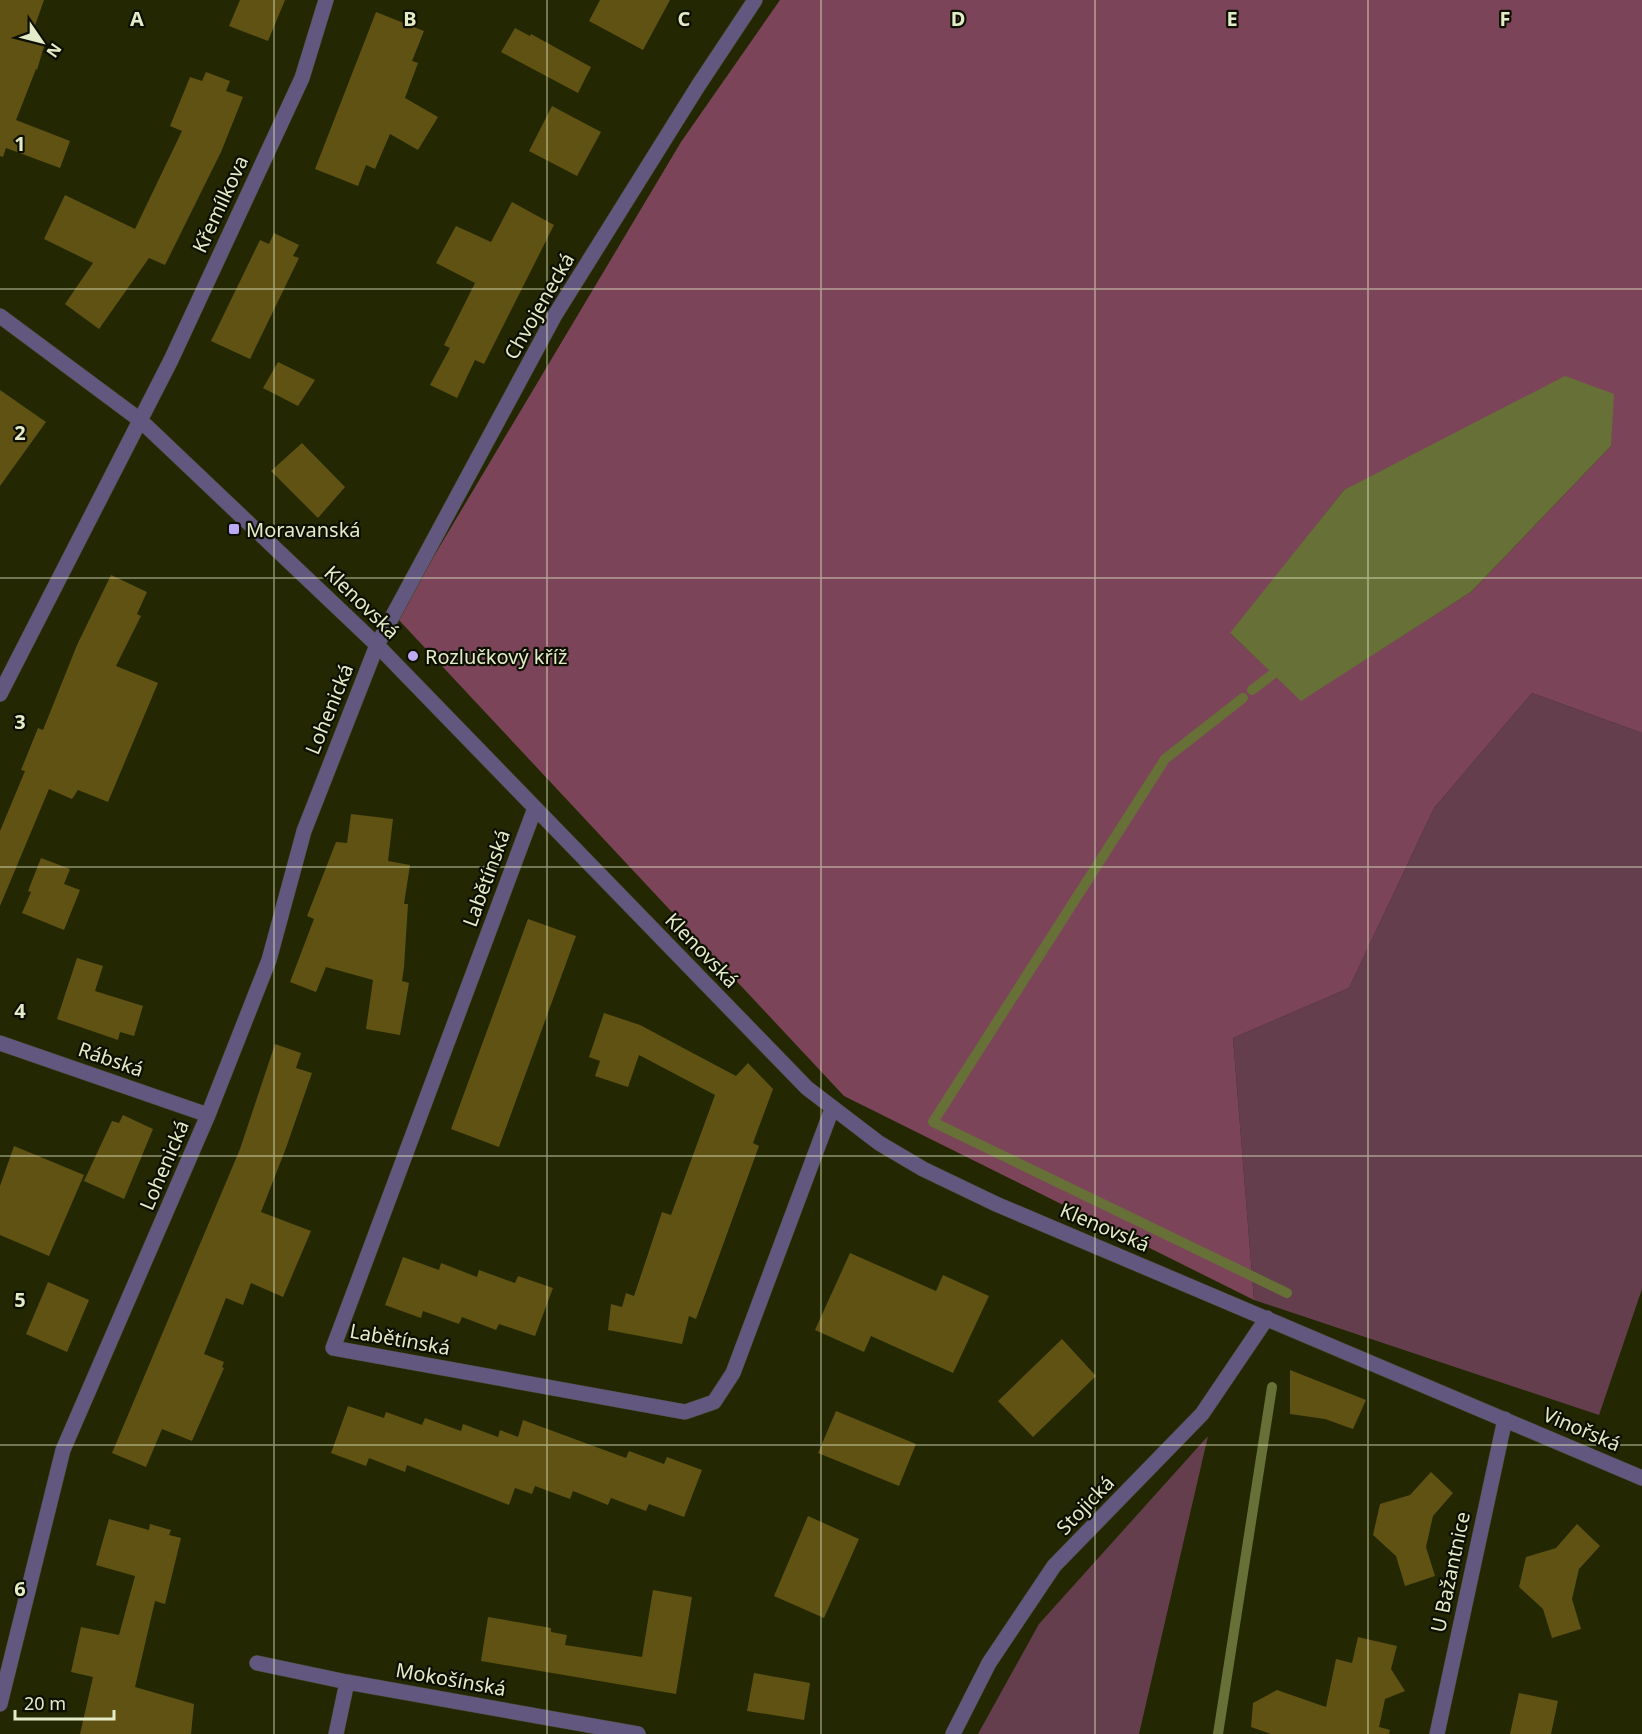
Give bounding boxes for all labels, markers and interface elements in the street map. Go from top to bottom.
text: A [130,5,144,32]
text: B [403,5,417,32]
text: C [678,5,691,32]
text: D [951,5,965,32]
text: E [1226,5,1238,32]
text: F [1500,5,1510,32]
north arrow [12,12,72,72]
text: N [42,39,67,62]
text: 1 [14,130,26,157]
street label: Křemílkova [186,151,254,257]
street label: Chvojenecká [498,248,580,364]
text: 2 [14,419,26,446]
place label: Moravanská [246,516,361,543]
marker: Moravanská [227,522,241,536]
street label: Klenovská [319,559,405,645]
place label: Rozlučkový kříž [425,643,567,670]
marker: Rozlučkový kříž [406,649,420,663]
street label: Lohenická [299,660,359,758]
text: 3 [14,708,26,735]
street label: Labětínská [456,826,516,930]
street label: Klenovská [659,907,745,993]
text: 4 [14,997,26,1024]
street label: Rábská [75,1035,147,1083]
street label: Lohenická [133,1116,195,1214]
street label: Klenovská [1056,1196,1154,1258]
text: 5 [14,1286,26,1313]
street label: Labětínská [348,1317,452,1361]
street label: Vinořská [1539,1401,1625,1457]
street label: Stojická [1050,1470,1120,1540]
street label: U Bažantnice [1424,1509,1476,1635]
text: 6 [14,1575,26,1602]
street label: Mokošínská [394,1656,508,1702]
scale bar [15,1683,114,1721]
text: 20 m [24,1691,66,1715]

